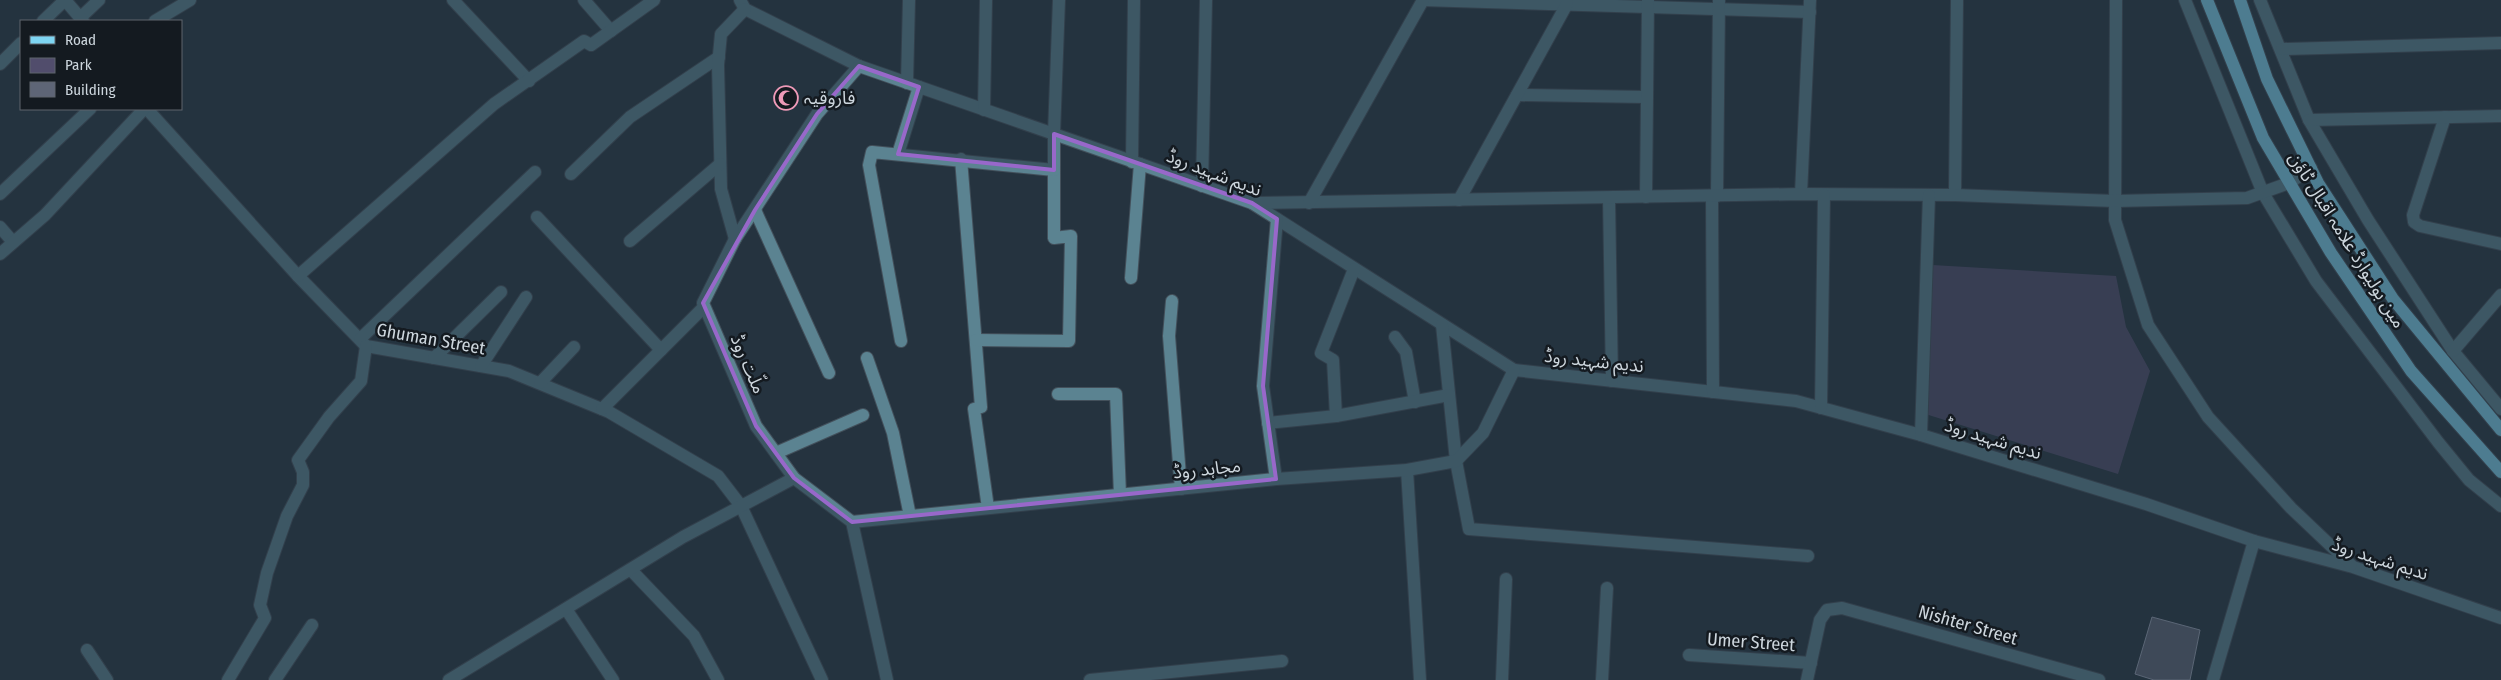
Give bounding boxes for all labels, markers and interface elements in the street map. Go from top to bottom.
legend [20,20,182,110]
text: Road [65,31,96,49]
text: Park [65,56,92,74]
text: Building [65,81,116,99]
mosque icon: فاروقیہ [773,85,799,111]
place label: فاروقیہ [804,87,855,109]
street label: ندیم شہید روڈ [1163,145,1265,203]
street label: مین بولیوارڈ علامہ اقبال ٹاؤن [2284,148,2410,332]
street label: Ghuman Street [375,319,487,359]
street label: ملّت روڈ [726,330,774,397]
street label: ندیم شہید روڈ [1543,345,1645,379]
street label: ندیم شہید روڈ [1941,414,2044,466]
street label: مجاہد روڈ [1172,455,1242,483]
street label: ندیم شہید روڈ [2328,533,2431,587]
street label: Nishter Street [1916,600,2020,650]
street label: Umer Street [1706,628,1796,656]

